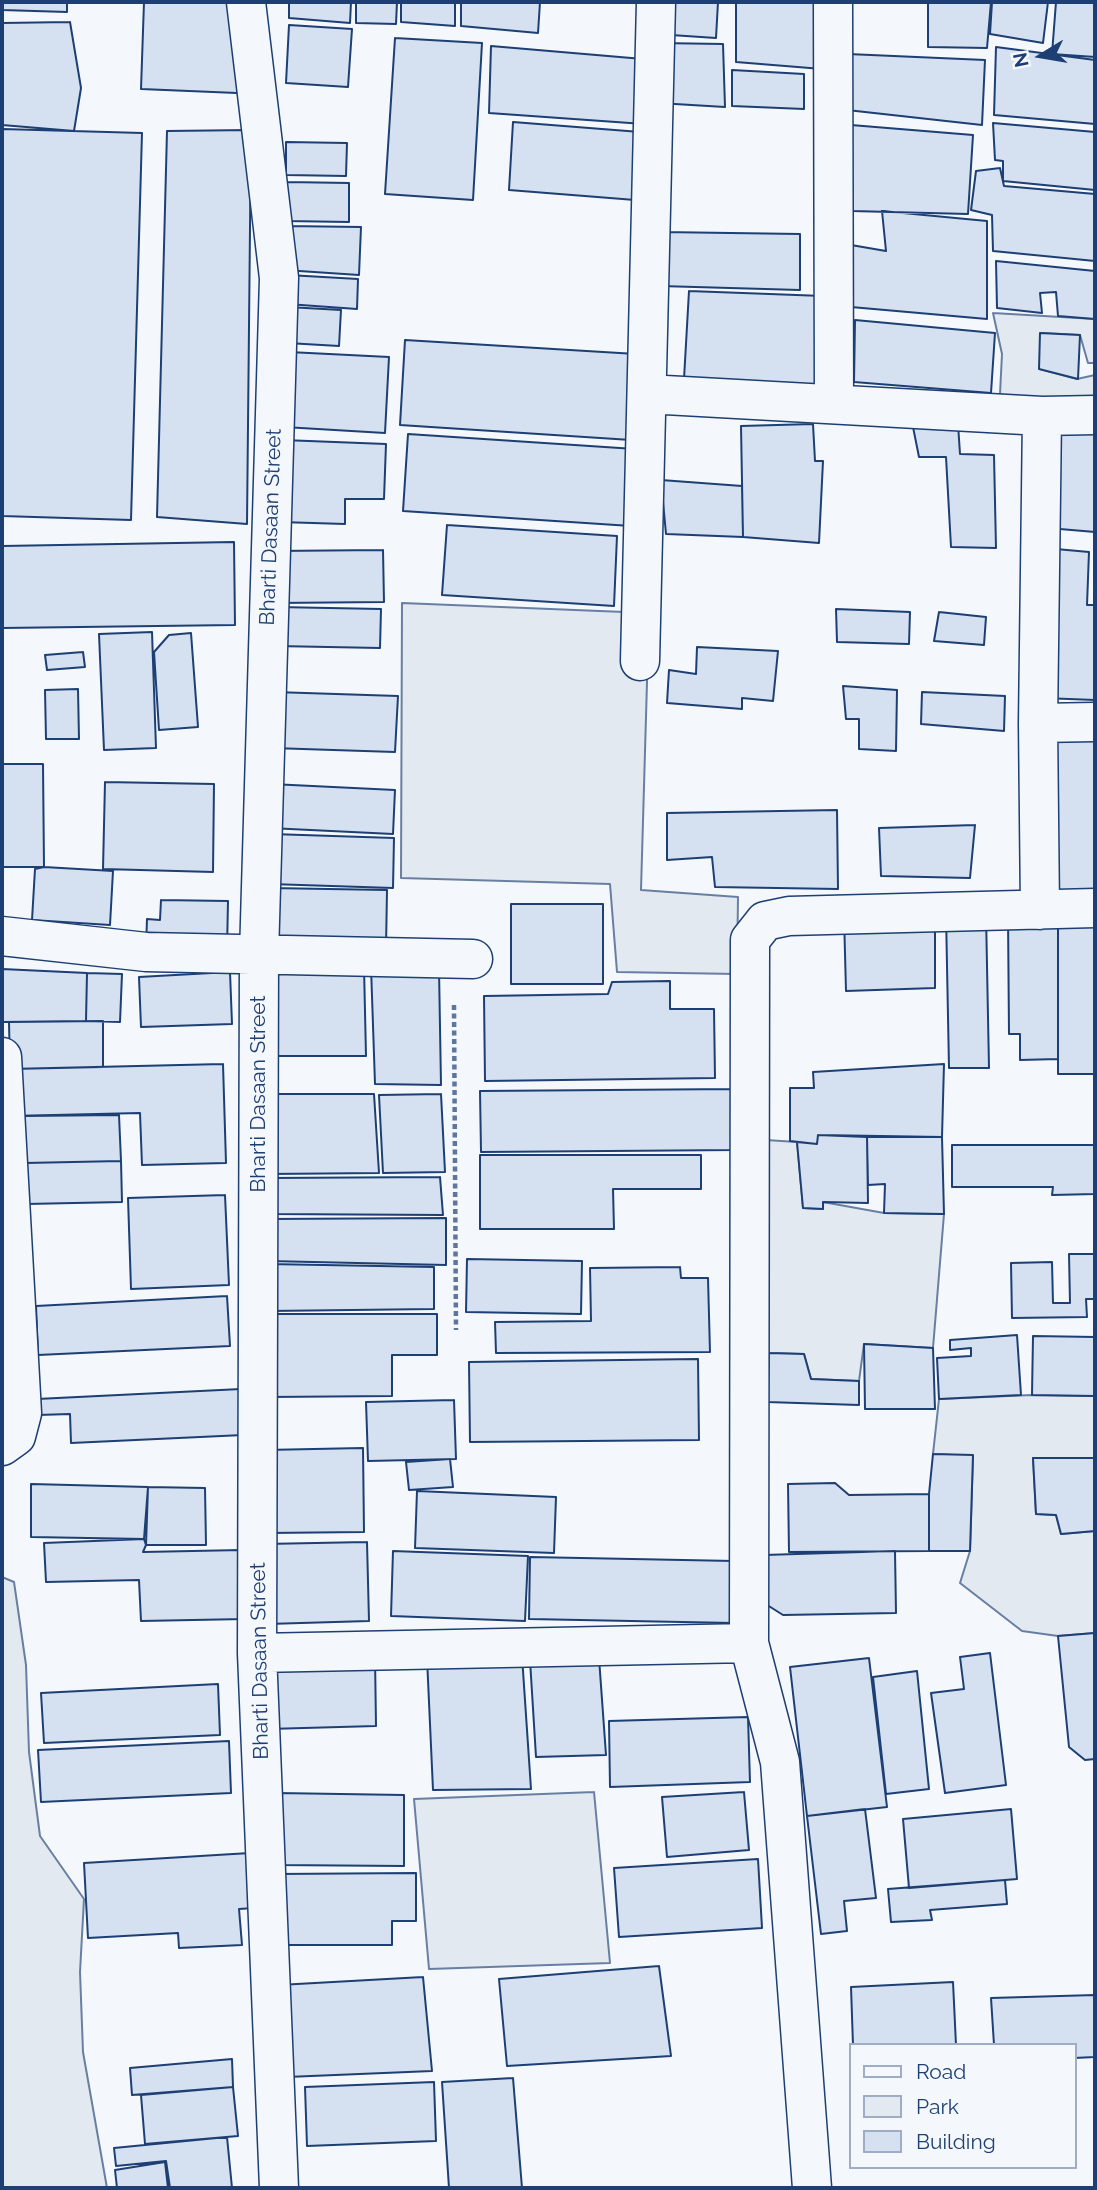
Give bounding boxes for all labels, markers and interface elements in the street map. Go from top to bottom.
north arrow [1006,21,1076,91]
text: N [1008,51,1033,69]
street label: Bharti Dasaan Street [255,428,287,626]
street label: Bharti Dasaan Street [246,995,272,1193]
street label: Bharti Dasaan Street [246,1562,274,1760]
legend [848,2043,1076,2169]
text: Road [916,2059,966,2084]
text: Park [916,2094,959,2119]
text: Building [916,2129,996,2154]

